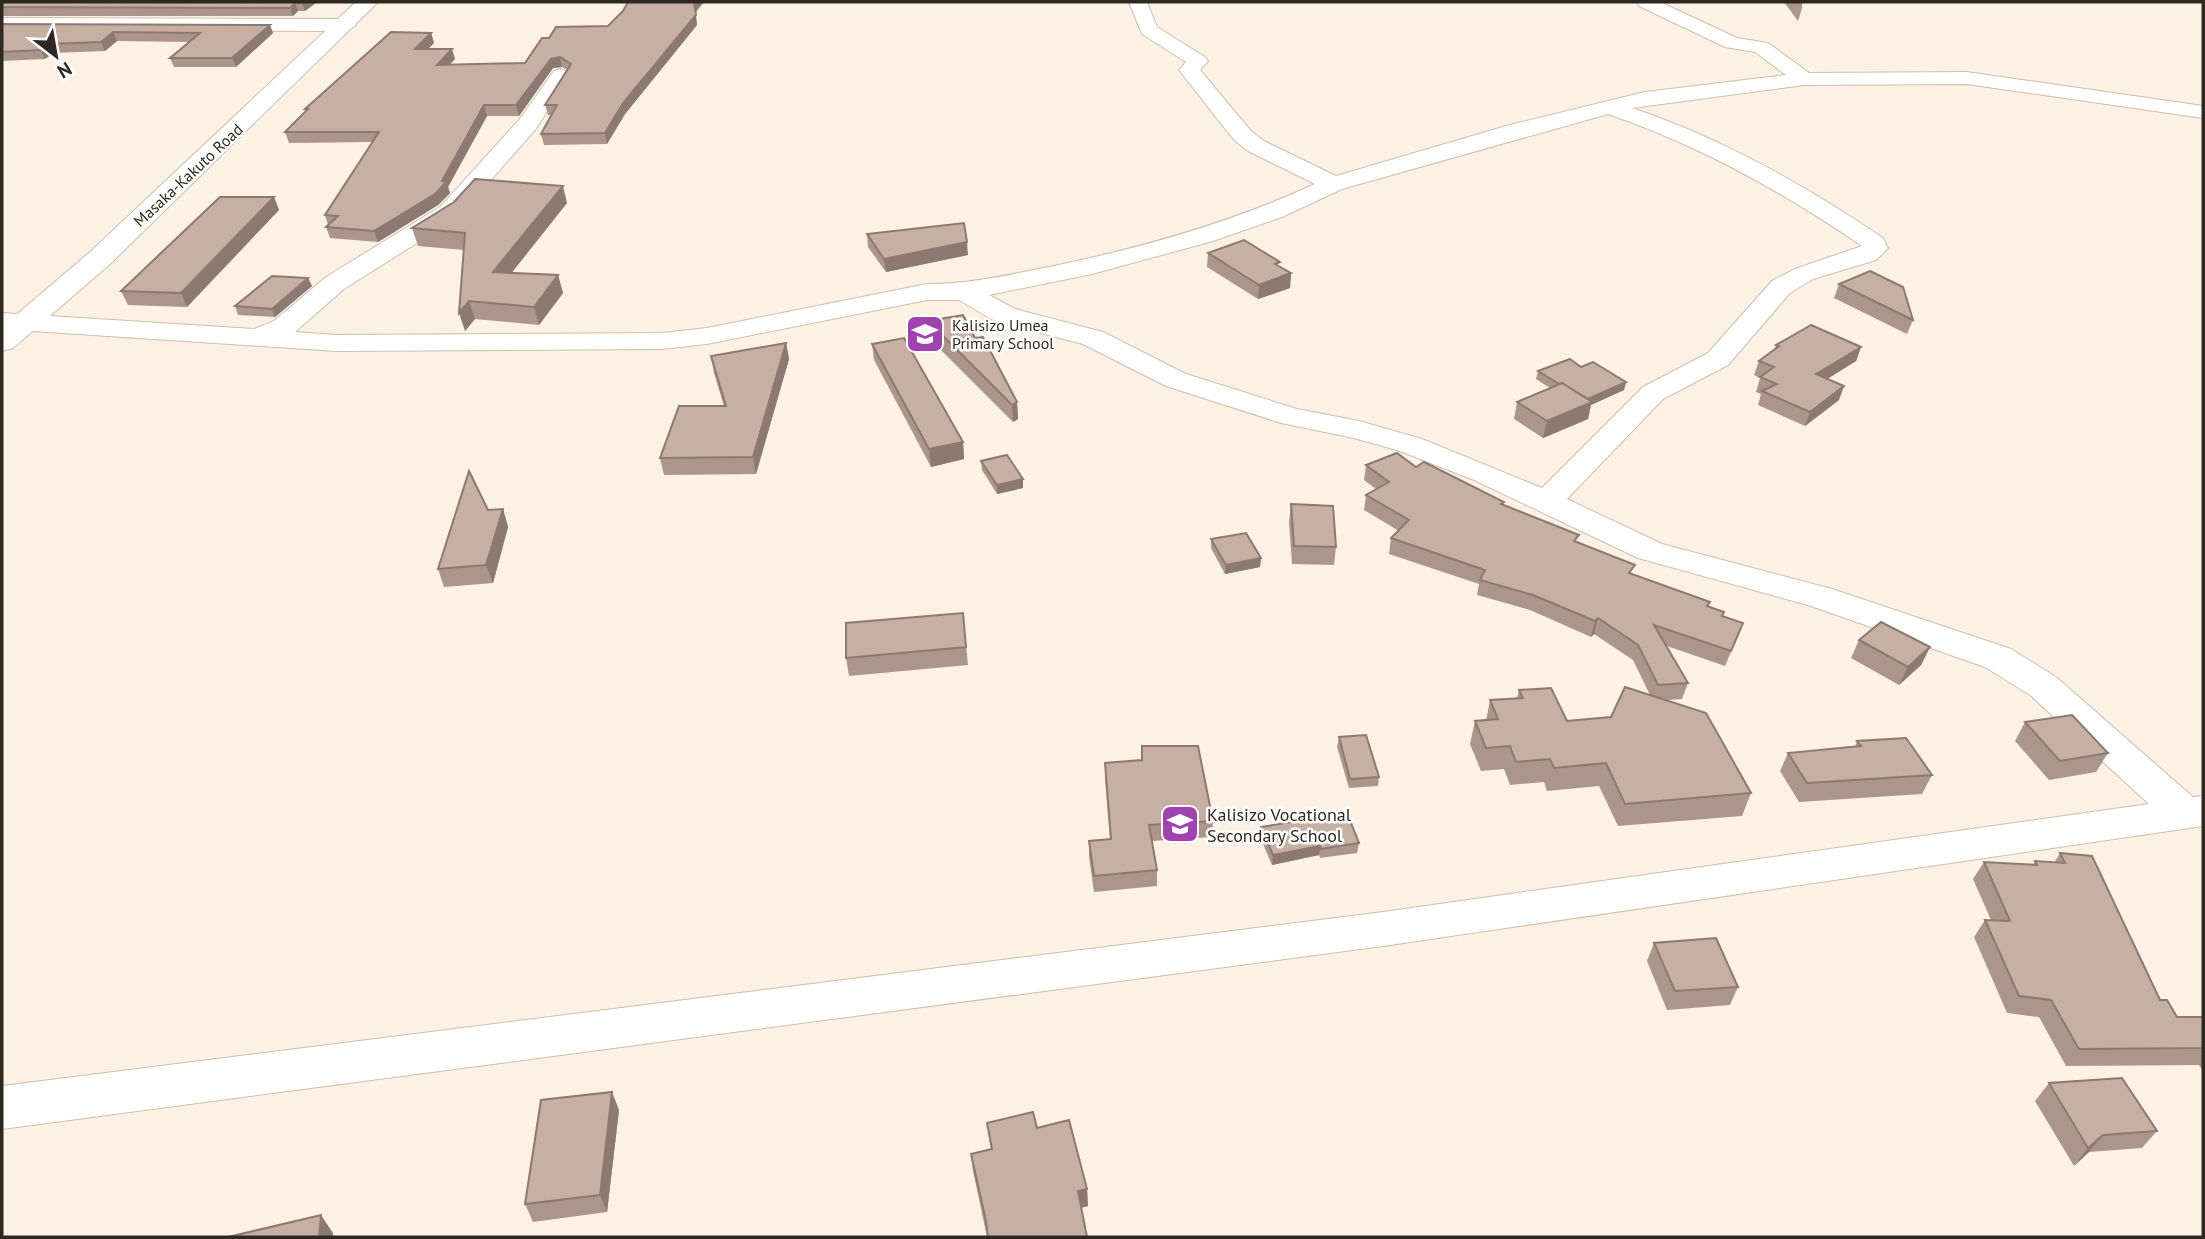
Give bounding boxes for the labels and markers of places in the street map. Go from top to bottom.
school or university icon: Kalisizo Umea Primary School [904,313,946,355]
place label: Kalisizo Umea Primary School [952,315,1054,353]
school or university icon: Kalisizo Vocational Secondary School [1159,803,1201,845]
place label: Kalisizo Vocational Secondary School [1207,803,1352,847]

